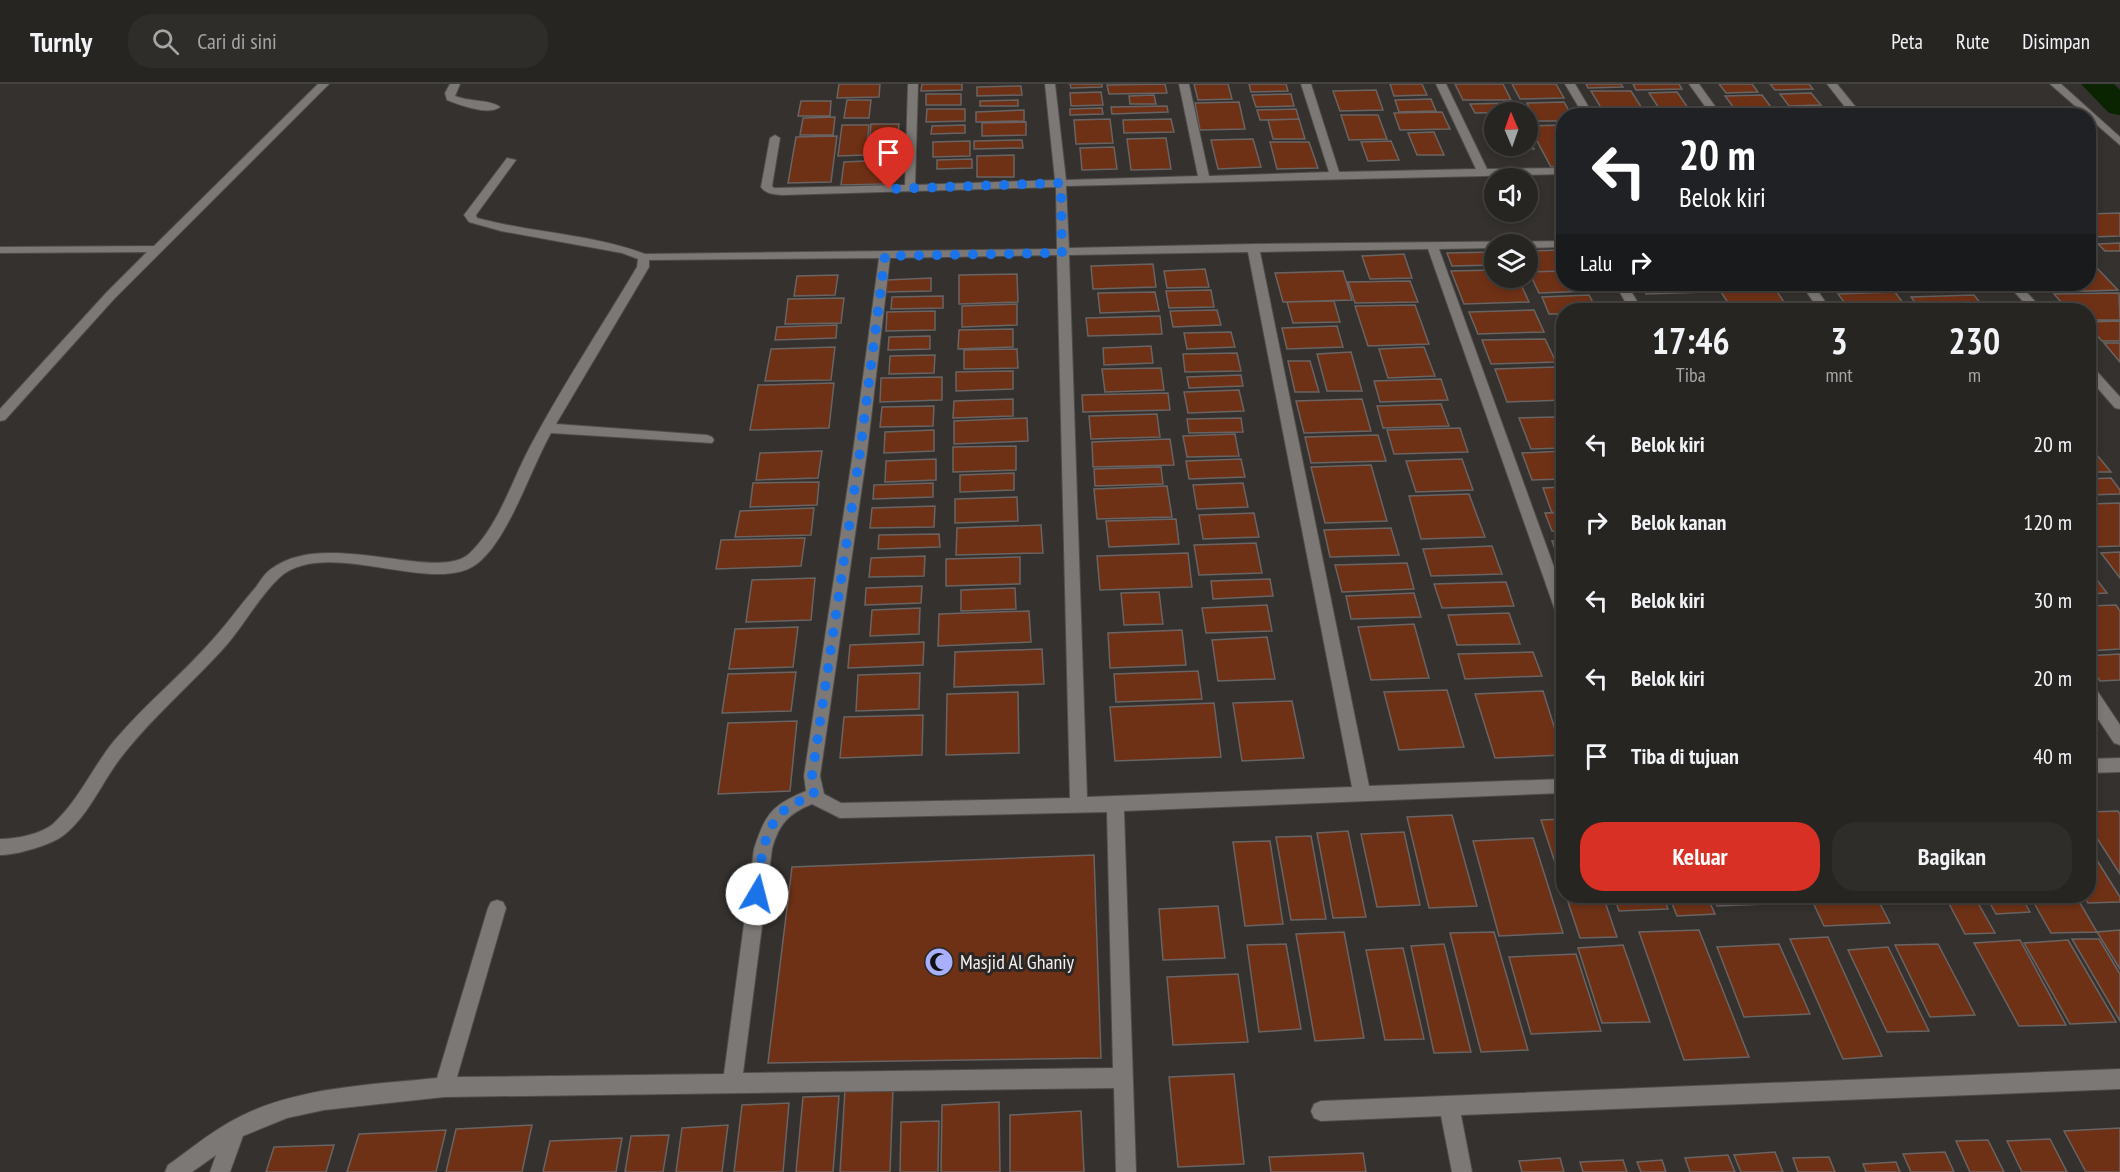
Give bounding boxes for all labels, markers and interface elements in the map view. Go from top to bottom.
search box [128,14,548,68]
text: Turnly [30,23,92,60]
icon: search [149,25,182,58]
text: Cari di sini [197,27,277,55]
text: Peta [1891,28,1923,55]
text: Rute [1956,28,1989,55]
text: Disimpan [2022,28,2090,55]
north arrow [1484,102,1538,156]
map controls [1484,102,1538,288]
pin [863,127,914,189]
text: 20 m [1679,127,1756,182]
icon: left [1580,132,1658,210]
icon: arrive [872,136,905,169]
button: sound [1484,168,1538,222]
text: Belok kiri [1679,180,1766,214]
button: layers [1484,234,1538,288]
icon: right [1624,246,1657,279]
text: Lalu [1580,249,1612,277]
text: 17:46 [1652,317,1730,364]
text: 3 [1831,317,1848,364]
text: 230 [1949,317,2000,364]
text: Tiba [1676,362,1706,388]
text: mnt [1825,362,1853,388]
text: m [1968,362,1981,388]
icon: left [1580,428,1613,461]
text: Belok kiri [1631,430,1705,458]
text: 20 m [2033,430,2072,458]
icon: right [1580,506,1613,539]
text: Belok kanan [1631,508,1726,536]
text: 120 m [2023,508,2072,536]
icon: left [1580,584,1613,617]
text: Belok kiri [1631,586,1705,614]
text: 30 m [2033,586,2072,614]
icon: left [1580,662,1613,695]
text: Belok kiri [1631,664,1705,692]
text: 20 m [2033,664,2072,692]
icon: arrive [1580,740,1613,773]
text: Tiba di tujuan [1631,742,1739,770]
text: 40 m [2033,742,2072,770]
button: Keluar [1580,822,1820,891]
button: Bagikan [1832,822,2072,891]
position arrow [725,862,789,926]
mosque icon: Masjid Al Ghaniy [923,946,955,978]
place label: Masjid Al Ghaniy [960,949,1075,975]

